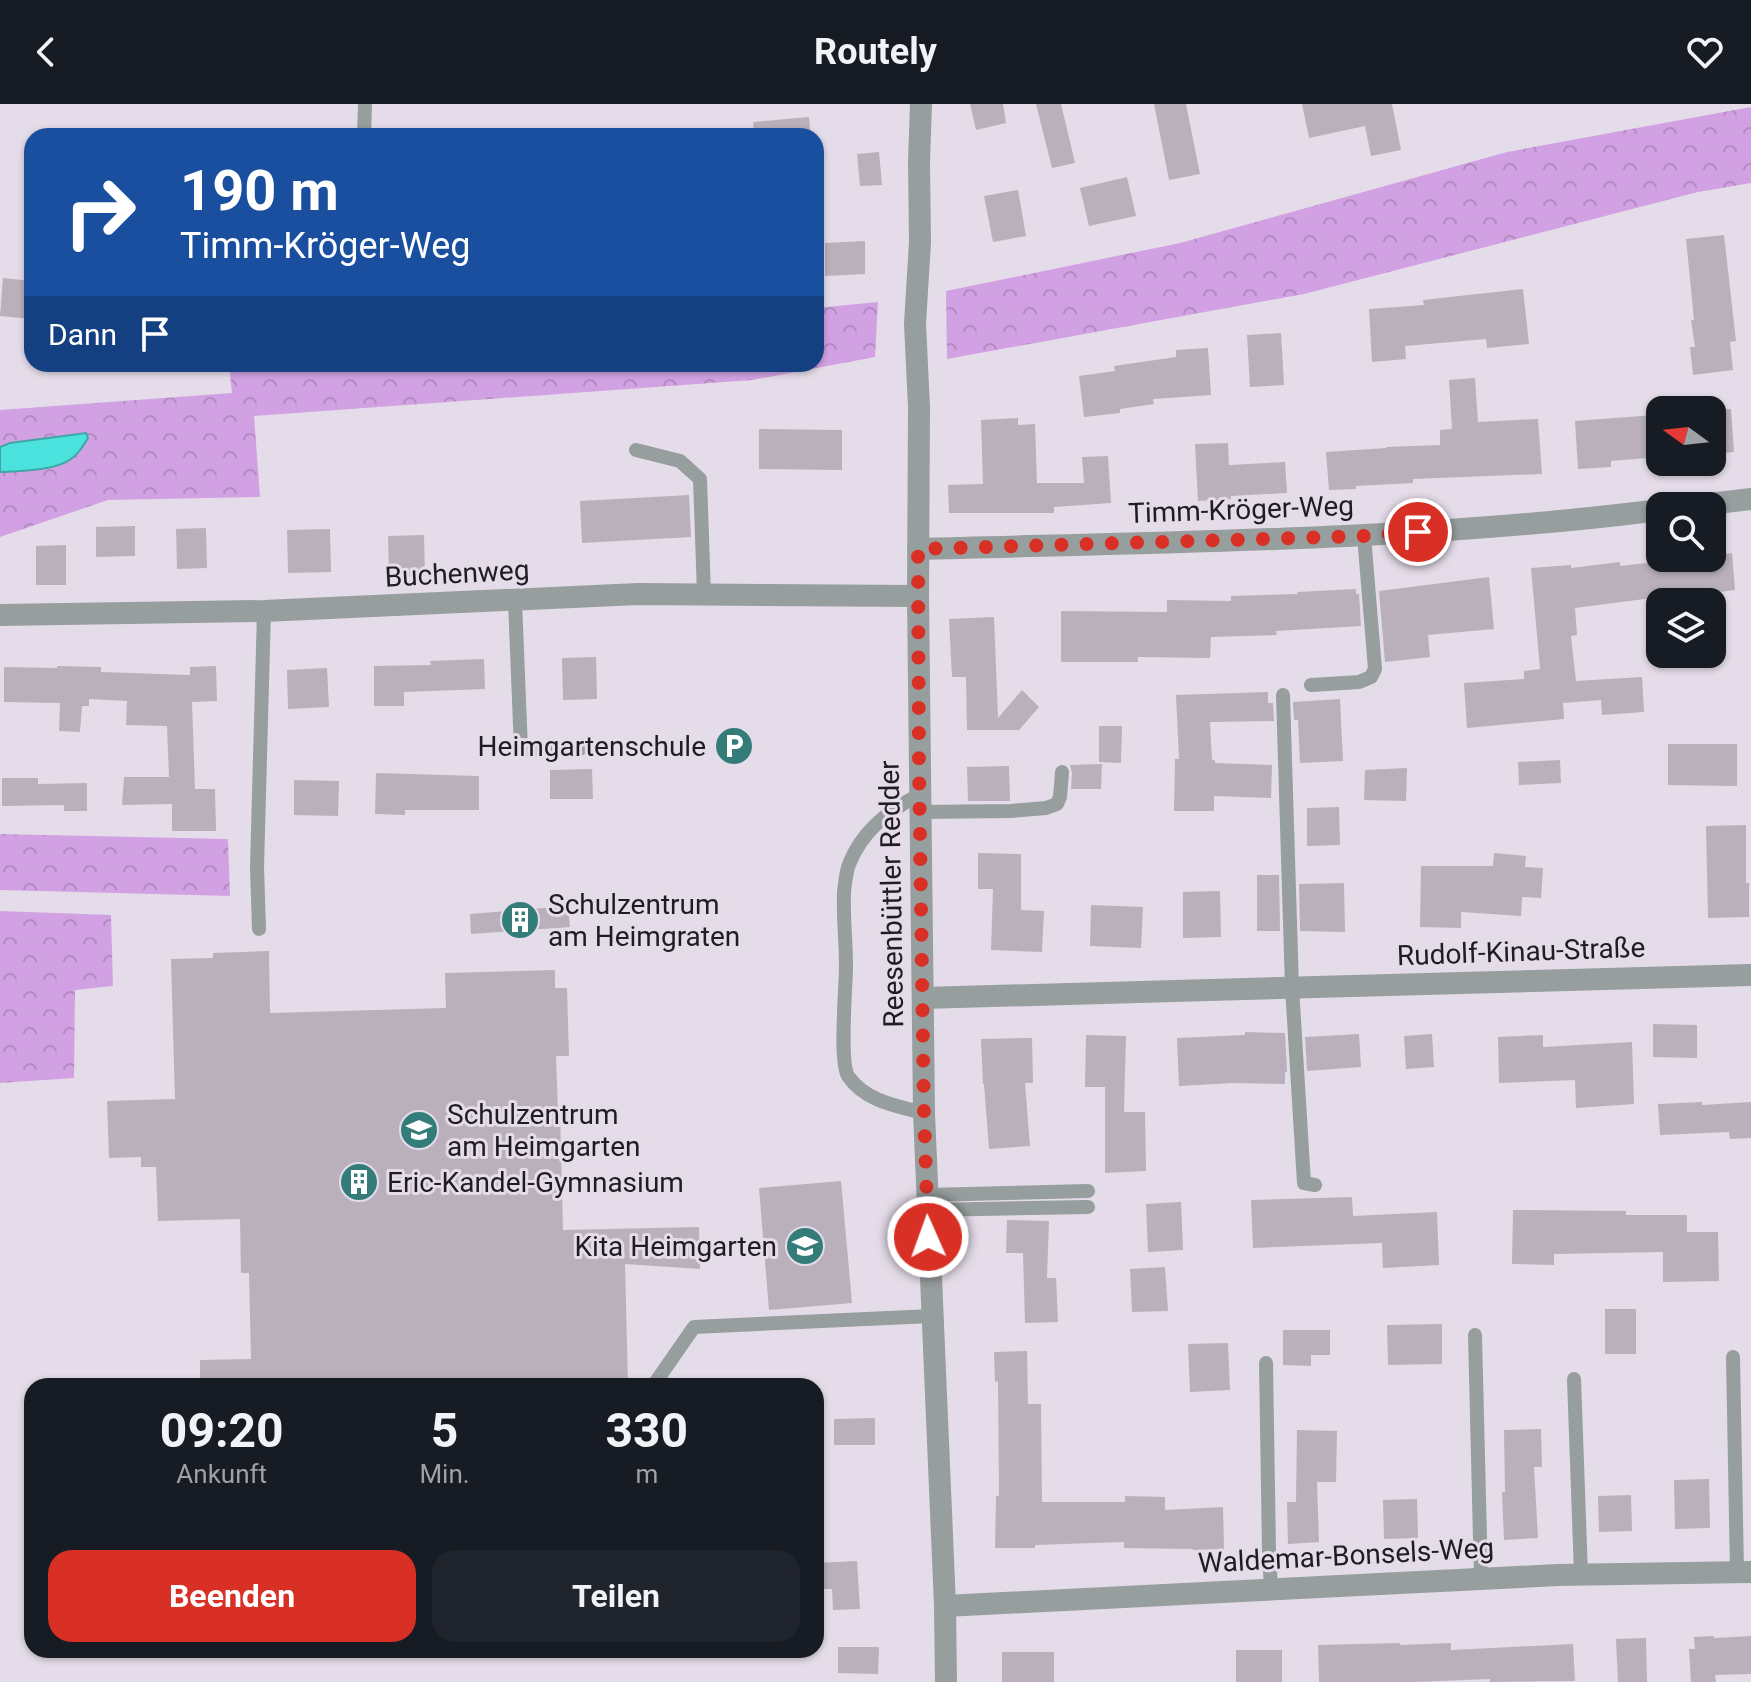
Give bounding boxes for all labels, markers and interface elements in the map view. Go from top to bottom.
icon: back [24,30,68,74]
icon: heart [1683,30,1727,74]
text: Routely [814,31,937,73]
text: 190 m [180,158,339,224]
icon: right [48,160,152,264]
text: Timm-Kröger-Weg [180,225,470,267]
icon: arrive [133,312,177,356]
text: Dann [48,317,117,352]
north arrow [1646,396,1726,476]
map controls [1646,396,1726,668]
street label: Timm-Kröger-Weg [1128,489,1354,530]
button: search [1646,492,1726,572]
pin [1384,498,1452,566]
icon: arrive [1396,510,1440,554]
street label: Buchenweg [384,553,530,594]
button: layers [1646,588,1726,668]
parking icon: Heimgartenschule [713,725,755,767]
place label: Heimgartenschule [478,730,706,763]
street label: Reesenbüttler Redder [873,760,910,1028]
place label: Schulzentrum am Heimgraten [548,888,740,953]
building icon: Schulzentrum am Heimgraten [499,899,541,941]
street label: Rudolf-Kinau-Straße [1396,931,1646,972]
place label: Schulzentrum am Heimgarten [447,1098,641,1163]
school or university icon: Schulzentrum am Heimgarten [398,1109,440,1151]
building icon: Eric-Kandel-Gymnasium [338,1161,380,1203]
place label: Eric-Kandel-Gymnasium [387,1166,684,1199]
position arrow [886,1195,970,1279]
school or university icon: Kita Heimgarten [784,1225,826,1267]
place label: Kita Heimgarten [575,1230,777,1263]
text: 09:20 [160,1402,284,1459]
text: 5 [431,1402,458,1459]
text: 330 [606,1402,688,1459]
text: Ankunft [176,1459,267,1489]
text: Min. [419,1459,470,1489]
text: m [635,1459,658,1489]
street label: Waldemar-Bonsels-Weg [1197,1531,1495,1580]
button: Beenden [48,1550,416,1642]
button: Teilen [432,1550,800,1642]

